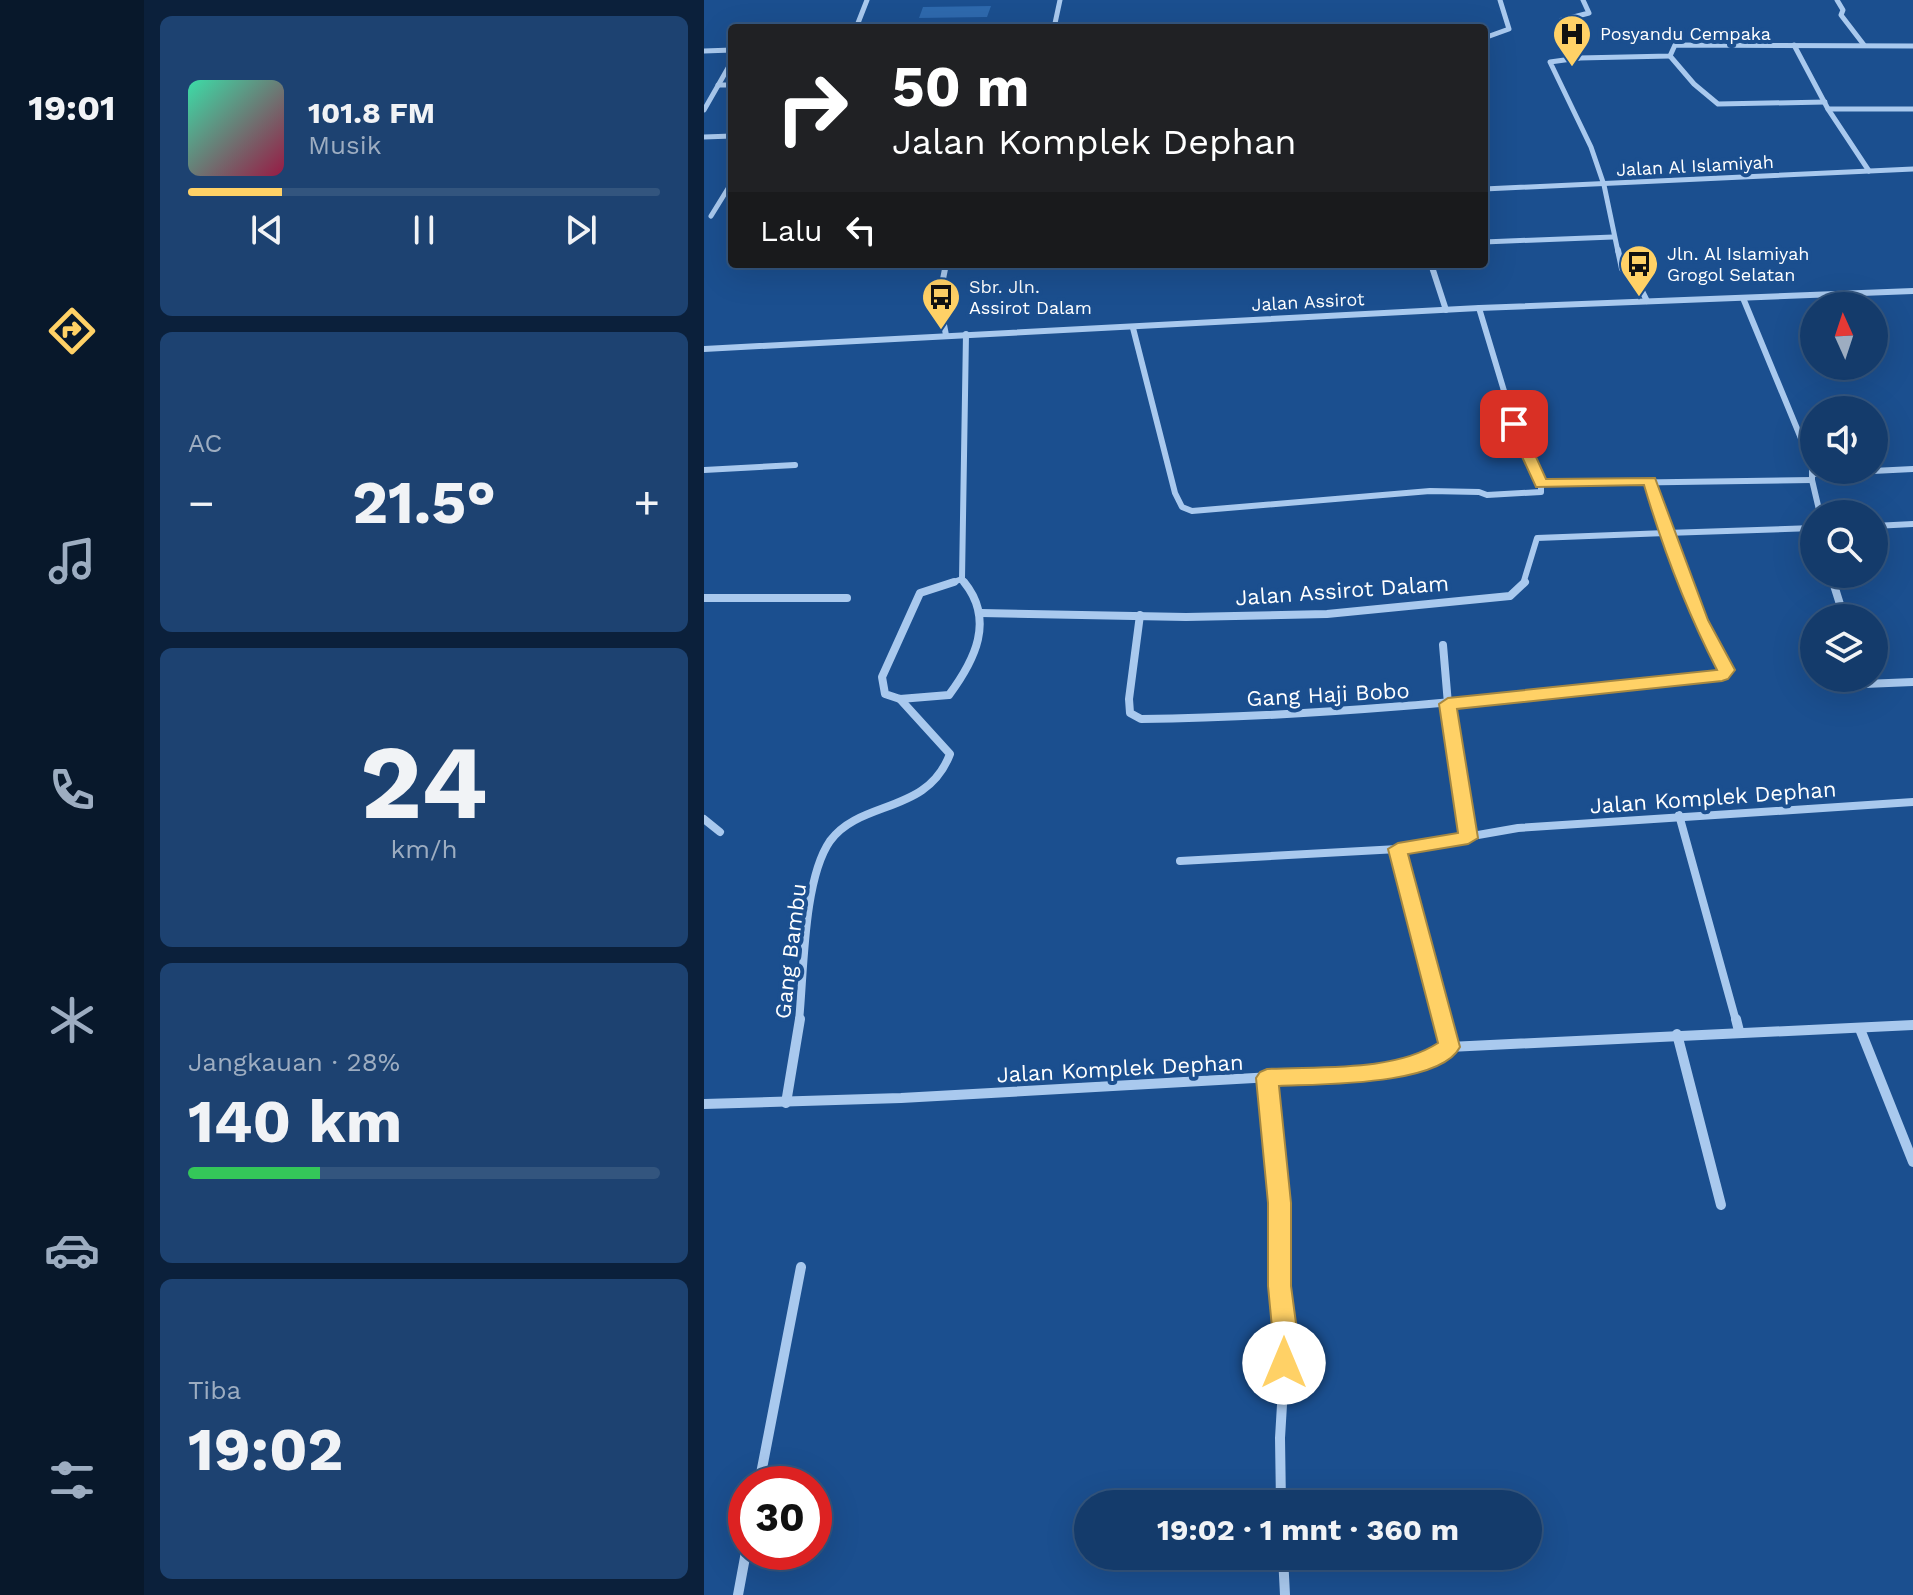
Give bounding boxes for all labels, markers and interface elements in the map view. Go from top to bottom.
hospital icon: Posyandu Cempaka [1551,13,1593,68]
place label: Posyandu Cempaka [1600,23,1771,44]
text: 50 m [892,54,1029,120]
icon: right [760,56,864,160]
text: 19:01 [28,87,116,129]
text: 101.8 FM [308,95,435,130]
text: Jalan Komplek Dephan [892,121,1297,163]
text: Musik [308,130,381,160]
street label: Jalan Al Islamiyah [1616,151,1774,180]
icon: previous [245,208,289,252]
icon: pause [402,208,446,252]
icon: next [559,208,603,252]
icon: left [839,208,883,252]
text: Lalu [760,213,823,248]
bus stop icon: Jln. Al Islamiyah Grogol Selatan [1618,243,1660,298]
place label: Jln. Al Islamiyah Grogol Selatan [1667,243,1810,285]
bus stop icon: Sbr. Jln. Assirot Dalam [920,276,962,331]
place label: Sbr. Jln. Assirot Dalam [969,276,1092,318]
street label: Jalan Assirot [1251,288,1365,315]
north arrow [1800,292,1888,380]
map controls [1800,292,1888,692]
icon: directions [44,303,100,359]
pin [1480,390,1548,458]
button: sound [1800,396,1888,484]
icon: arrive [1492,402,1536,446]
text: AC [188,428,222,458]
text: 21.5° [352,467,496,538]
text: − [188,477,215,529]
text: + [633,477,660,529]
button: search [1800,500,1888,588]
icon: music [44,533,100,589]
street label: Jalan Assirot Dalam [1234,571,1450,610]
button: layers [1800,604,1888,692]
street label: Gang Haji Bobo [1246,678,1410,711]
text: 24 [360,721,488,843]
icon: phone [44,762,100,818]
street label: Jalan Komplek Dephan [1589,776,1837,819]
text: km/h [391,834,457,864]
street label: Gang Bambu [770,882,811,1020]
icon: climate [44,992,100,1048]
text: Jangkauan · 28% [188,1047,400,1077]
street label: Jalan Komplek Dephan [996,1050,1244,1087]
text: 140 km [188,1086,402,1157]
icon: car [44,1222,100,1278]
position arrow [1242,1321,1326,1405]
text: Tiba [188,1375,241,1405]
text: 19:02 [188,1414,343,1485]
icon: filters [44,1452,100,1508]
speed limit sign: 30 [728,1466,832,1570]
text: 19:02 · 1 mnt · 360 m [1157,1512,1459,1547]

